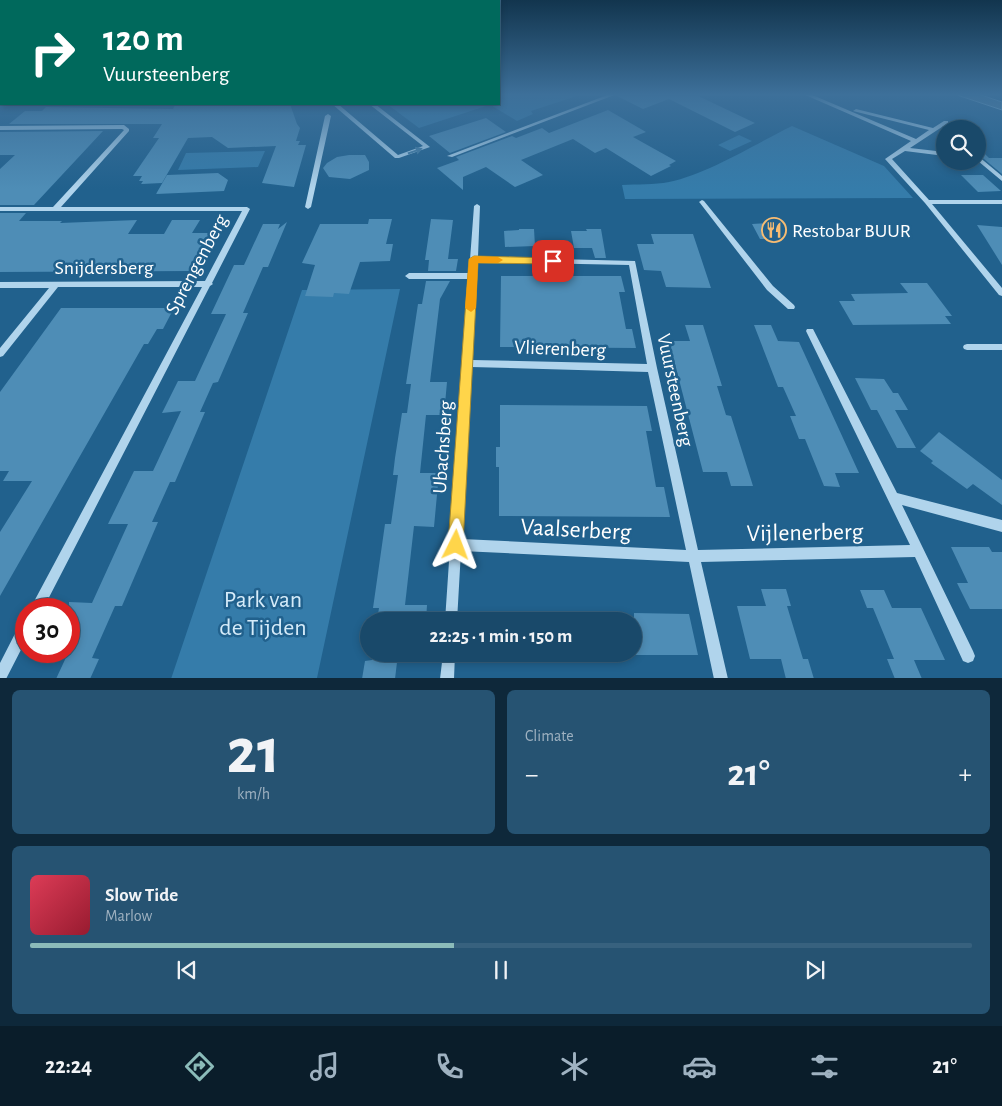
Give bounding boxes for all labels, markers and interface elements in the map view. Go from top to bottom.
icon: right [20,20,85,85]
text: 120 m [103,22,184,57]
text: Vuursteenberg [103,63,229,85]
map controls [936,120,986,170]
button: search [936,120,986,170]
one-way arrow [408,147,423,155]
street label: Sprengenberg [162,211,232,318]
restaurant icon: Restobar BUUR [761,217,787,243]
place label: Restobar BUUR [792,221,911,241]
pin [532,240,574,282]
icon: arrive [539,247,567,275]
street label: Snijdersberg [55,258,154,278]
street label: Vuursteenberg [653,332,697,449]
street label: Vlierenberg [514,337,606,361]
street label: Ubachsberg [430,400,456,494]
street label: Vaalserberg [520,515,632,545]
position arrow [429,518,481,570]
street label: Vijlenerberg [746,520,864,546]
park label: Park van de Tijden [219,588,307,640]
speed limit sign: 30 [15,598,80,663]
text: 22:25 · 1 min · 150 m [430,627,572,646]
text: 21 [226,720,281,785]
text: Climate [525,728,574,744]
text: 21° [727,755,770,793]
text: − [525,761,538,789]
text: + [959,761,972,789]
text: km/h [237,786,270,802]
text: Slow Tide [105,886,178,905]
text: Marlow [105,908,152,924]
icon: previous [173,956,201,984]
icon: pause [487,956,515,984]
icon: next [801,956,829,984]
icon: directions [182,1049,217,1084]
icon: music [307,1049,342,1084]
icon: phone [432,1049,467,1084]
icon: climate [557,1049,592,1084]
icon: car [682,1049,717,1084]
icon: filters [807,1049,842,1084]
text: 22:24 [45,1055,92,1077]
text: 21° [932,1055,957,1077]

